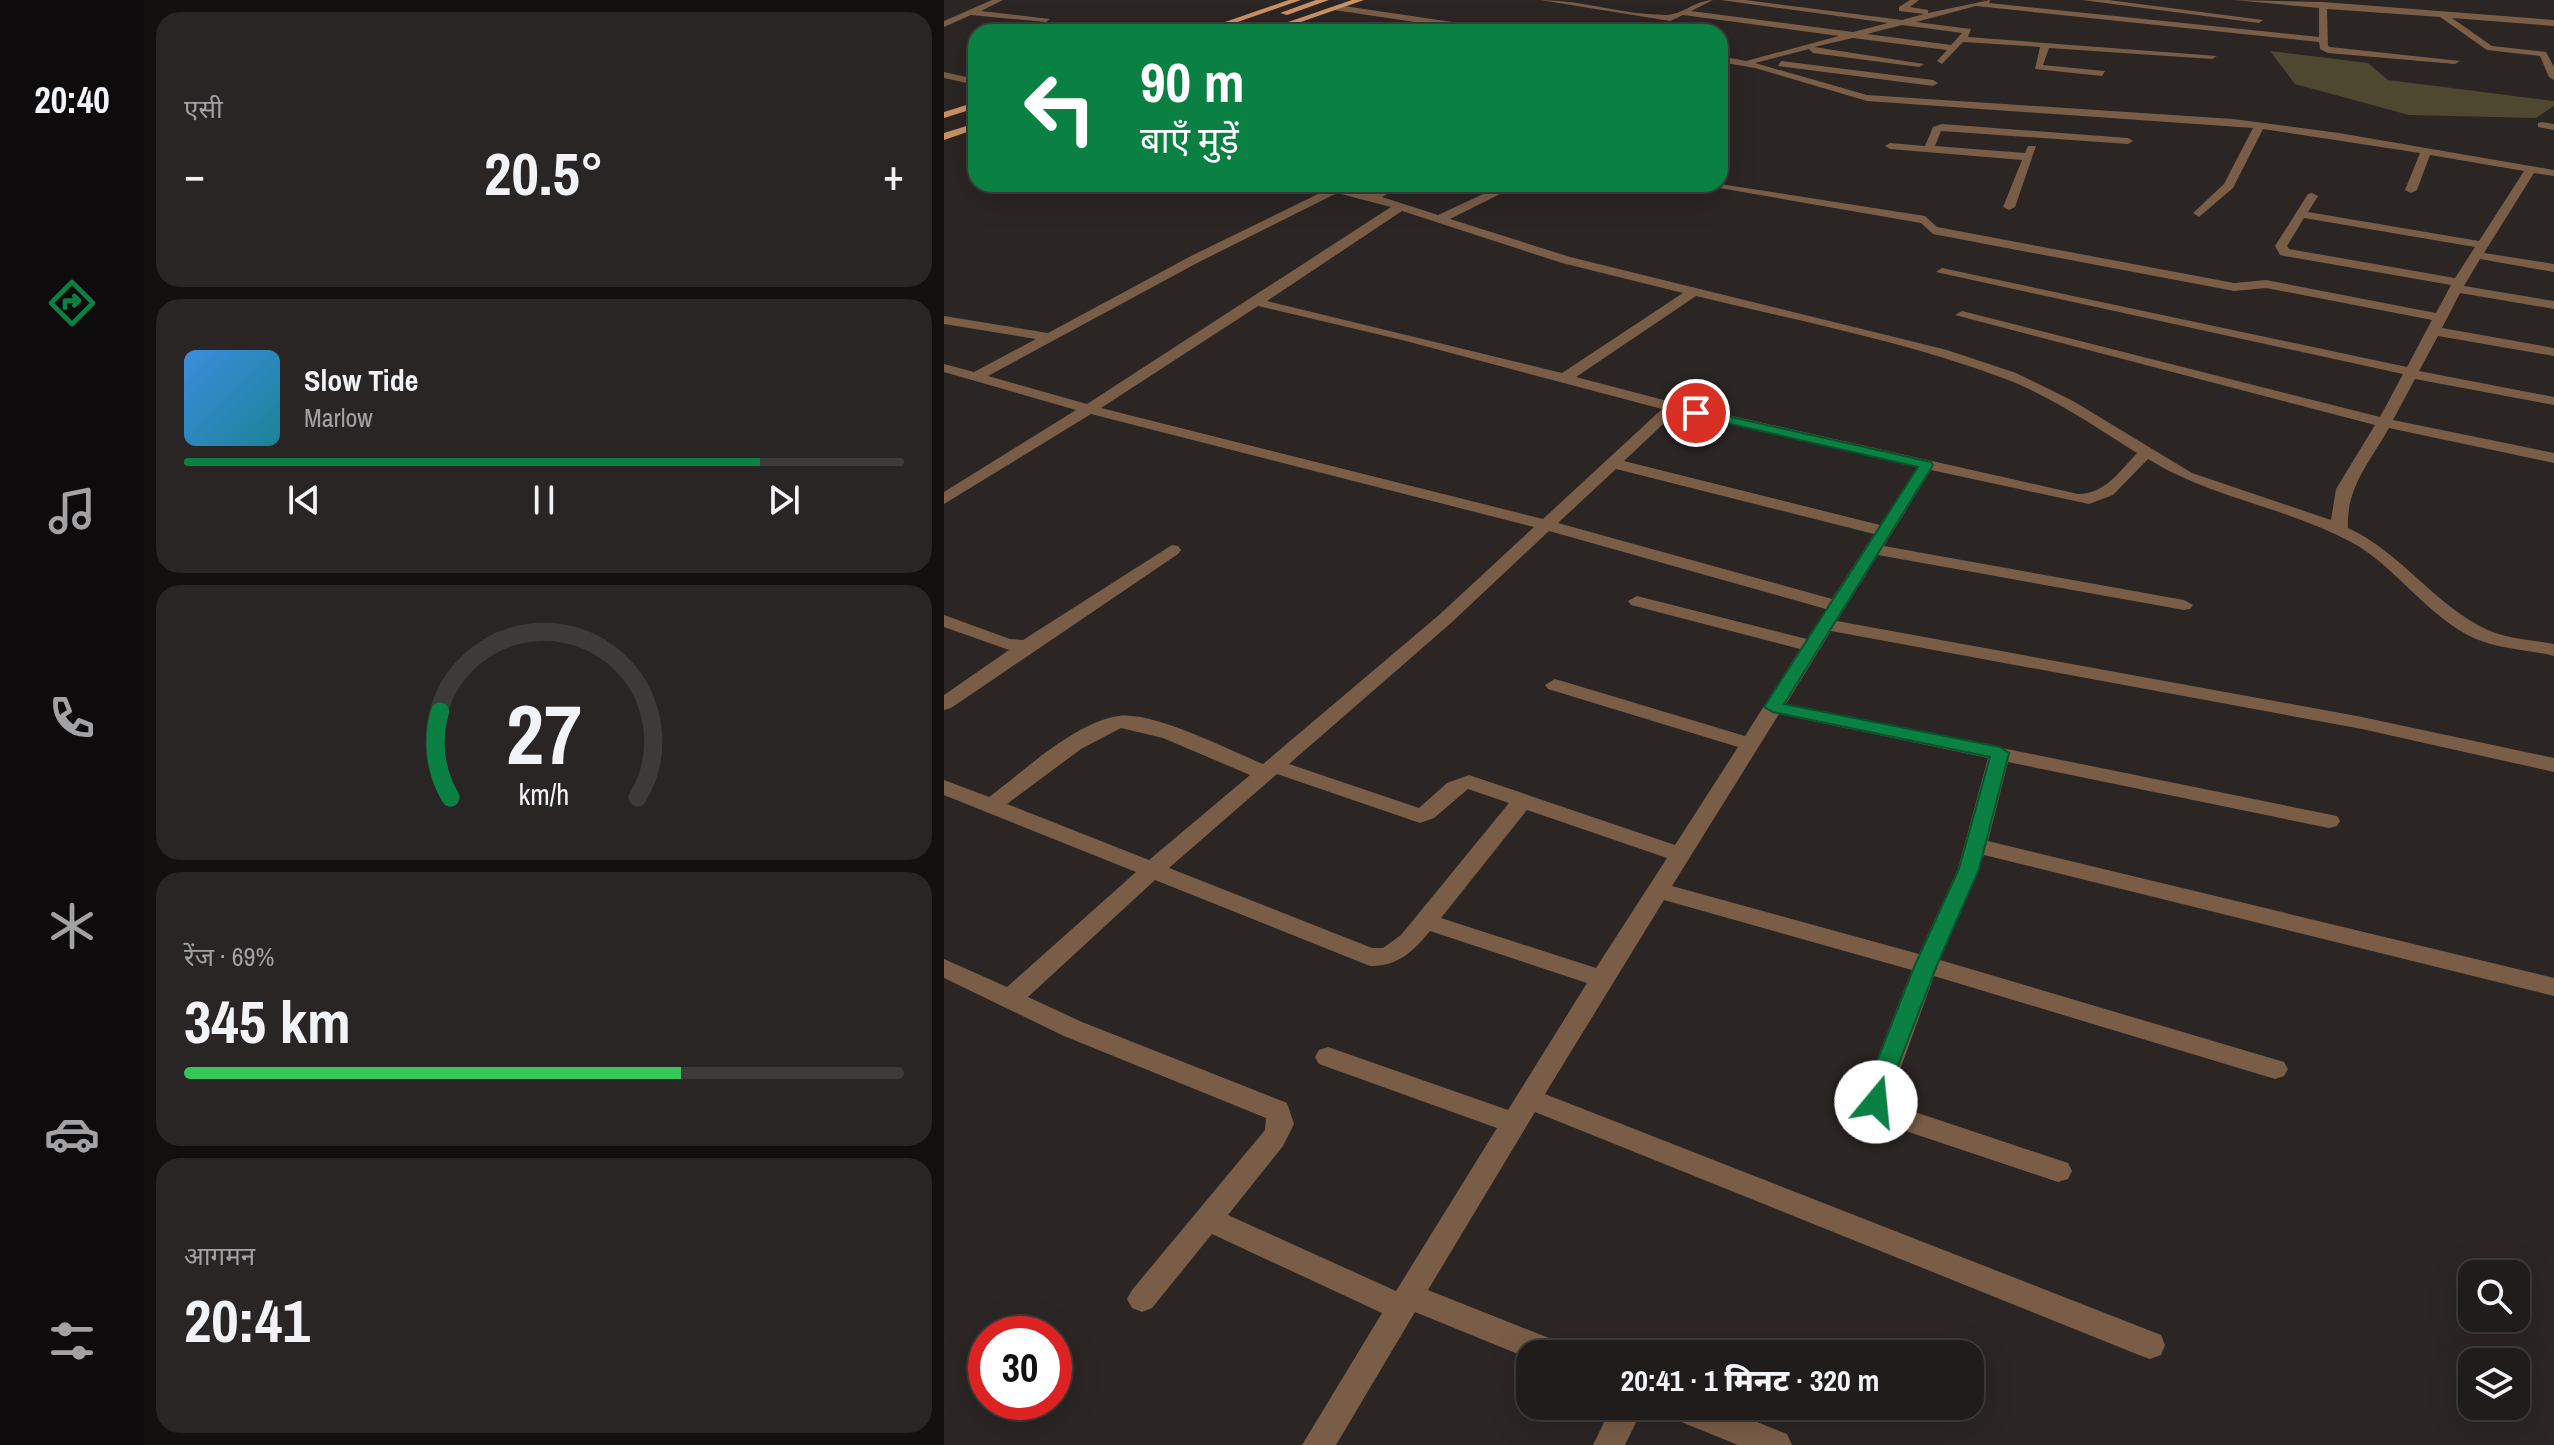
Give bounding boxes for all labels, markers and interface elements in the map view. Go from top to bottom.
text: 90 m [1140,44,1245,119]
icon: left [1008,56,1112,160]
text: 20:40 [34,76,110,124]
text: एसी [184,91,223,126]
text: बाएँ मुड़ें [1140,116,1239,164]
text: 20.5° [484,133,604,214]
text: − [184,144,205,204]
text: + [883,144,904,204]
icon: directions [44,275,100,331]
text: Slow Tide [304,360,418,400]
pin [1662,379,1730,447]
icon: arrive [1674,391,1718,435]
text: Marlow [304,400,373,435]
icon: previous [282,478,326,522]
icon: pause [522,478,566,522]
icon: next [762,478,806,522]
icon: music [44,483,100,539]
text: 27 [506,678,582,790]
icon: phone [44,690,100,746]
text: km/h [519,776,569,815]
icon: climate [44,898,100,954]
text: रेंज · 69% [184,939,274,974]
text: 345 km [184,981,351,1062]
position arrow [1834,1060,1918,1144]
icon: car [44,1106,100,1162]
text: आगमन [184,1238,255,1273]
map controls [2458,1260,2530,1420]
button: search [2458,1260,2530,1332]
text: 20:41 [184,1280,310,1361]
icon: filters [44,1313,100,1369]
speed limit sign: 30 [968,1316,1072,1420]
button: layers [2458,1348,2530,1420]
text: 20:41 · 1 मिनट · 320 m [1621,1360,1879,1400]

